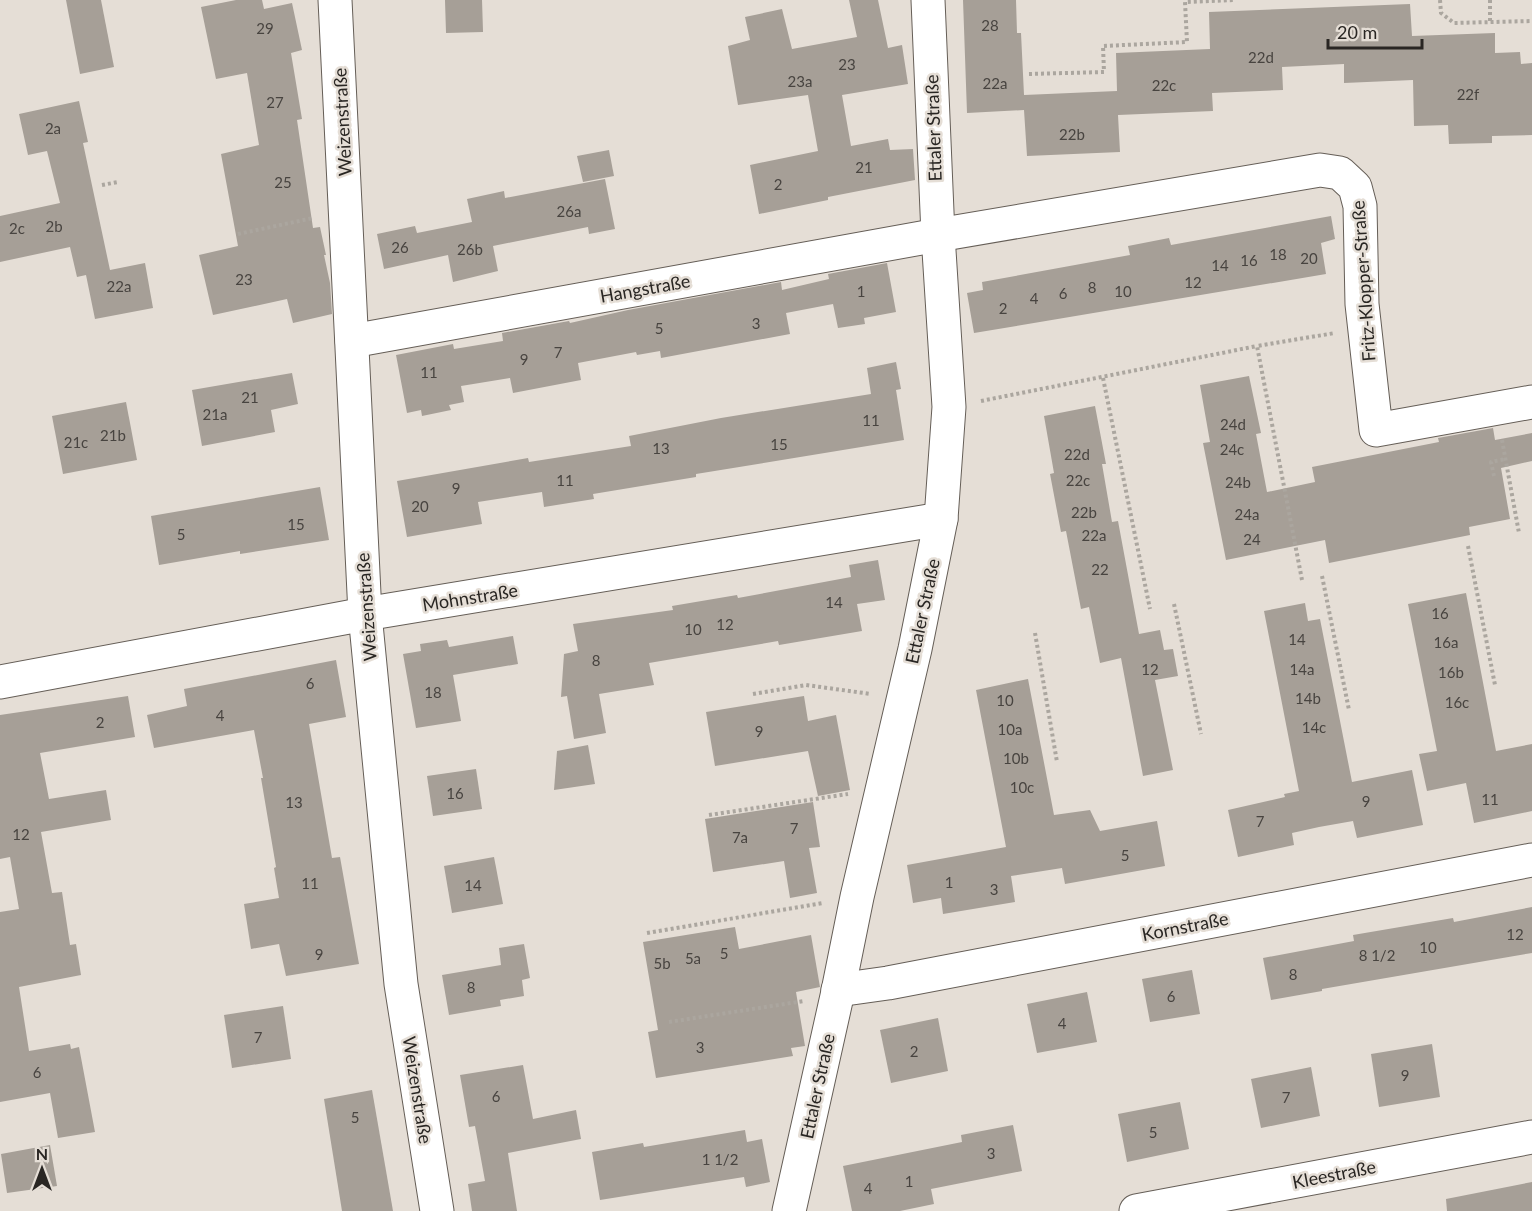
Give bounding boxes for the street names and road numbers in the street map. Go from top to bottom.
street label: Weizenstraße [328,67,356,177]
street label: Ettaler Straße [920,74,946,182]
street label: Fritz-Klopper-Straße [1346,200,1380,362]
street label: Hangstraße [598,269,692,307]
street label: Weizenstraße [351,552,381,662]
street label: Ettaler Straße [900,556,944,666]
street label: Mohnstraße [421,579,519,615]
street label: Kornstraße [1140,907,1230,945]
street label: Ettaler Straße [795,1031,839,1141]
street label: Weizenstraße [399,1035,437,1145]
street label: Kleestraße [1290,1155,1378,1193]

